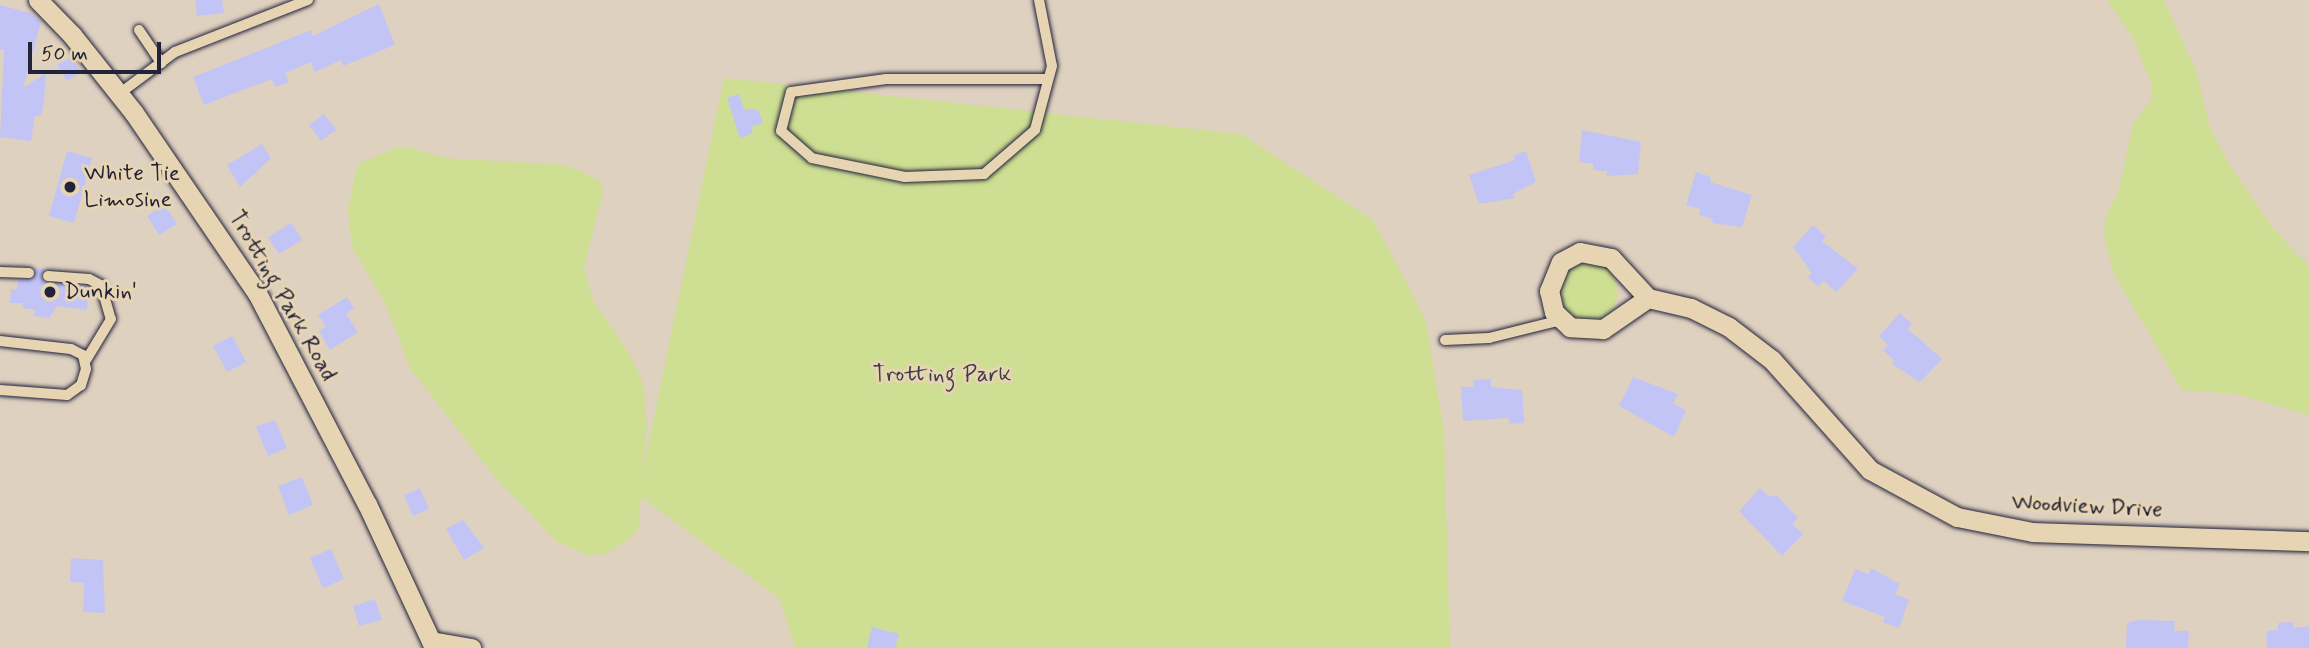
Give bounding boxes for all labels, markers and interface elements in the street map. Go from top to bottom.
scale bar [32,28,164,72]
text: 50 m [41,40,88,68]
place label: White Tie Limosine [84,160,176,214]
marker: White Tie Limosine [62,179,78,195]
street label: Trotting Park Road [223,208,341,384]
place label: Dunkin' [64,278,137,306]
marker: Dunkin' [42,284,58,300]
park label: Trotting Park [875,361,1009,389]
street label: Woodview Drive [2011,489,2163,525]

